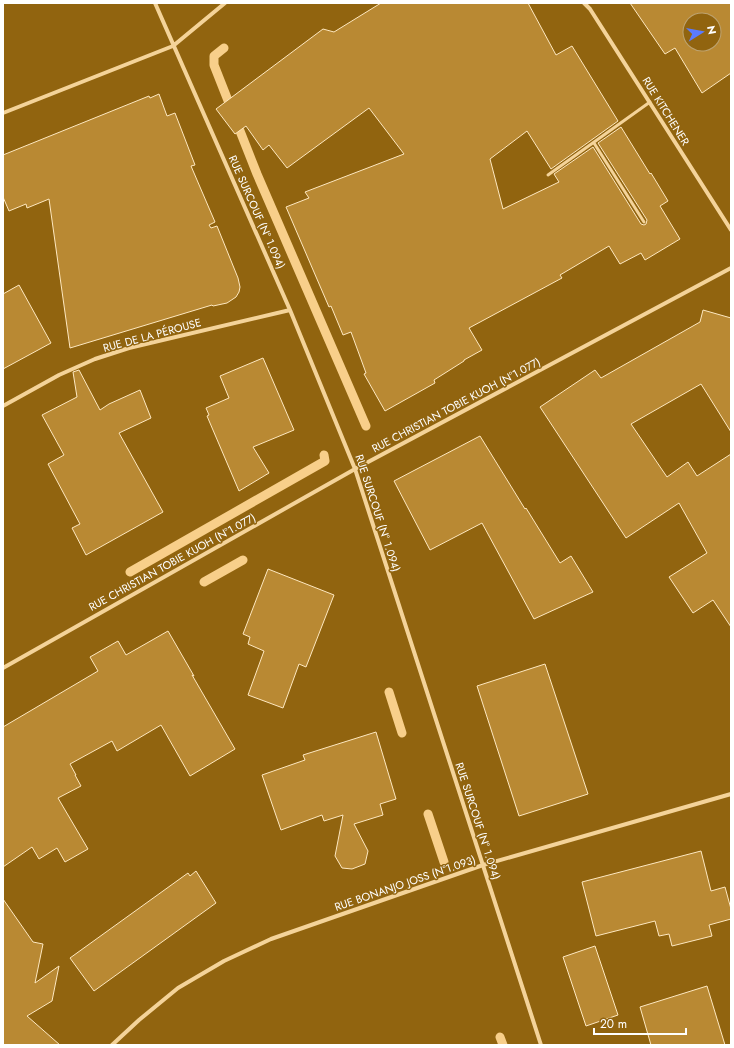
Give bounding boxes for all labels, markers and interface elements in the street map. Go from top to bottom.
north arrow [682,12,722,52]
text: N [703,24,721,36]
street label: RUE KITCHENER [639,74,694,149]
street label: RUE SURCOUF (N° 1.094) [225,153,289,271]
street label: RUE DE LA PÉROUSE [101,314,203,356]
street label: RUE CHRISTIAN TOBIE KUOH (N°1.077) [369,354,543,456]
street label: RUE SURCOUF (N° 1.094) [351,452,405,574]
street label: RUE CHRISTIAN TOBIE KUOH (N°1.077) [86,509,258,615]
street label: RUE SURCOUF (N° 1.094) [451,760,505,882]
street label: RUE BONANJO JOSS (N°1.093) [332,851,478,915]
scale bar [594,1010,686,1036]
text: 20 m [600,1015,627,1033]

